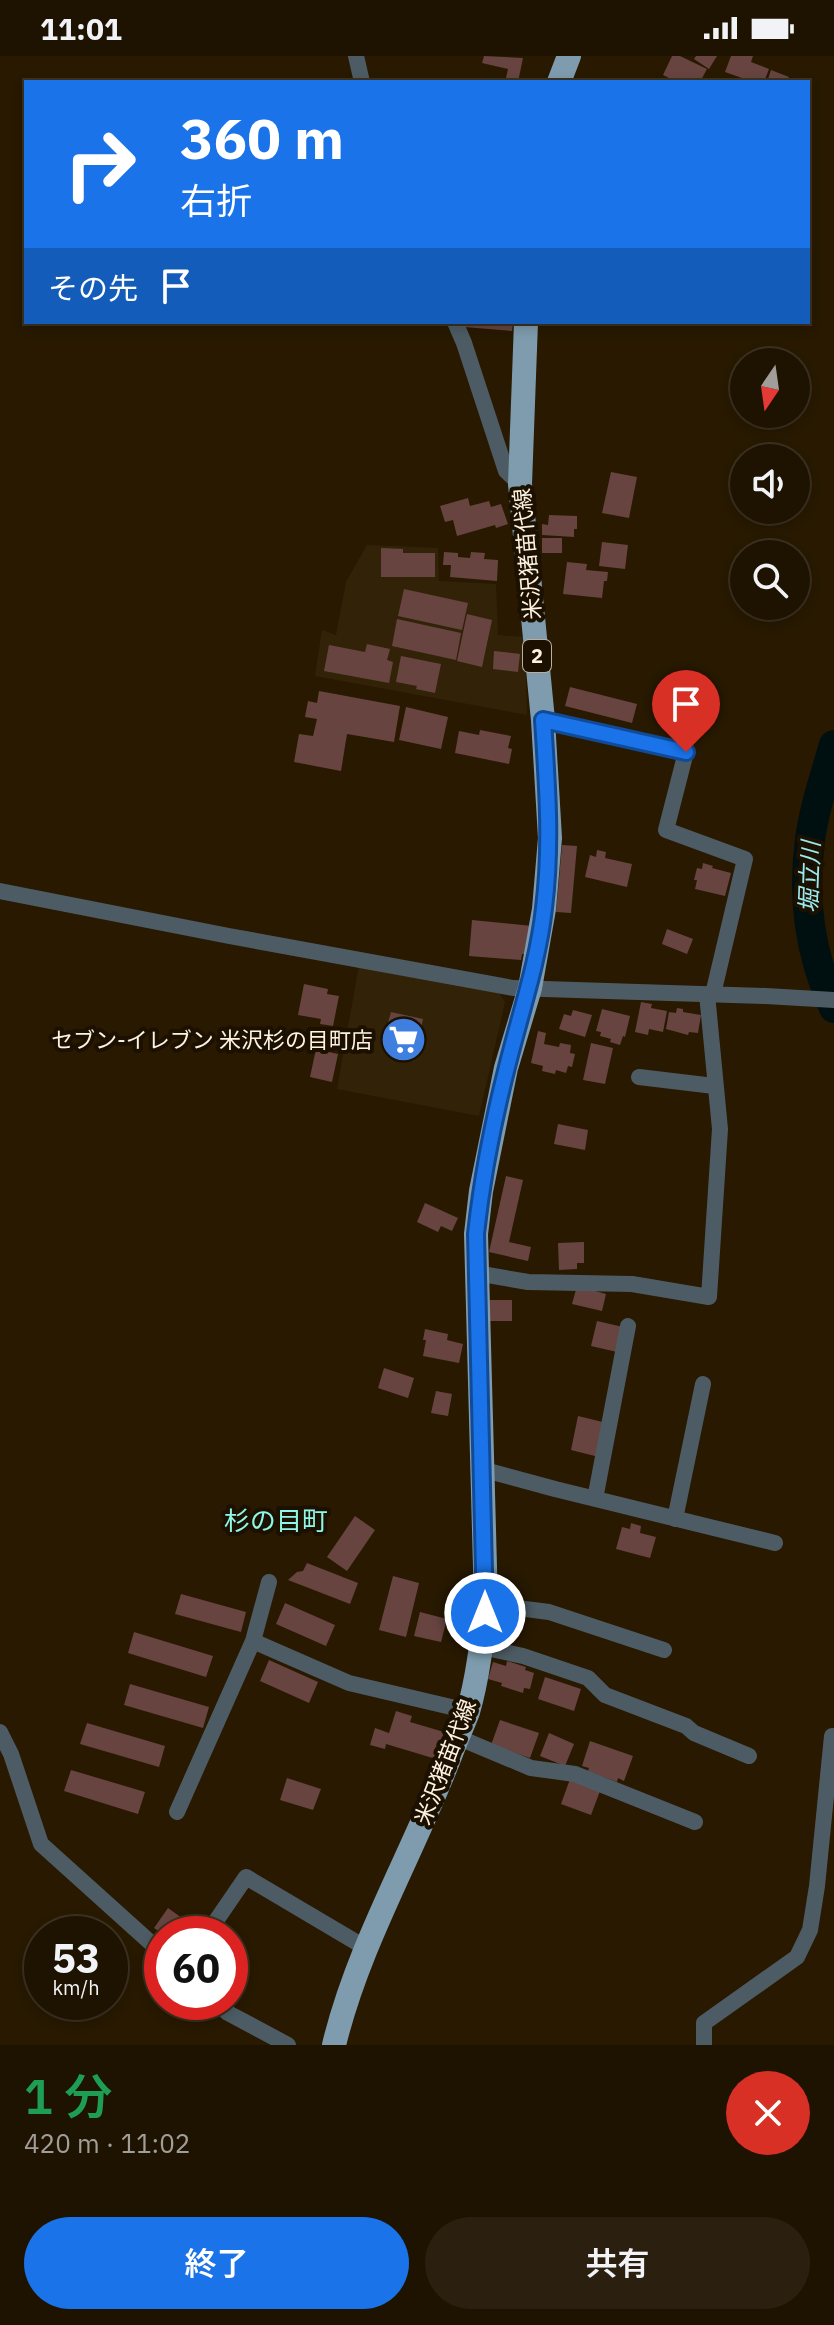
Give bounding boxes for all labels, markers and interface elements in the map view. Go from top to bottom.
text: 11:01 [40,9,122,48]
text: 360 m [180,102,344,174]
icon: right [48,112,152,216]
text: 右折 [180,177,252,224]
icon: arrive [154,264,198,308]
text: その先 [48,268,138,307]
north arrow [730,348,810,428]
map controls [730,348,810,620]
button: sound [730,444,810,524]
street label: 米沢猪苗代線 [506,487,547,621]
button: search [730,540,810,620]
road number: 2 [523,640,551,672]
pin [652,670,720,752]
icon: arrive [664,682,708,726]
water label: 堀立川 [792,837,826,914]
supermarket icon: セブン-イレブン 米沢杉の目町店 [380,1016,428,1064]
place label: セブン-イレブン 米沢杉の目町店 [51,1025,373,1054]
district label: 杉の目町 [224,1503,328,1537]
position arrow [443,1571,527,1655]
street label: 米沢猪苗代線 [407,1695,482,1829]
speed limit sign: 60 [144,1916,248,2020]
text: 53 [52,1932,100,1984]
text: km/h [52,1974,100,2001]
text: 1 分 [24,2065,112,2127]
button: close [726,2071,810,2155]
text: 420 m · 11:02 [24,2126,190,2160]
button: 終了 [24,2217,409,2309]
button: 共有 [425,2217,810,2309]

